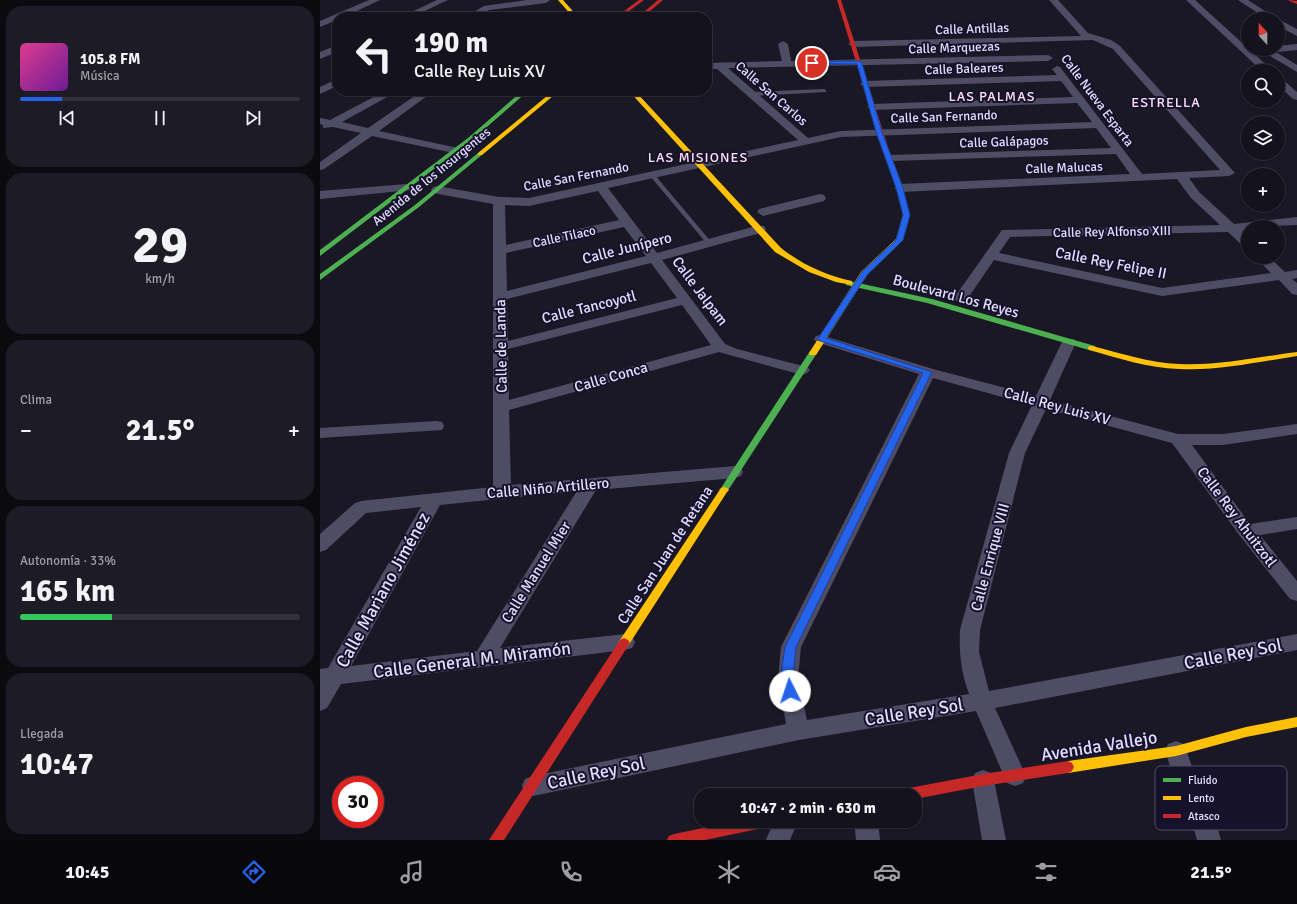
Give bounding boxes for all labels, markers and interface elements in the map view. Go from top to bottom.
north arrow [1241,12,1285,56]
map controls [1241,12,1285,264]
street label: Calle Antillas [935,20,1010,38]
text: 190 m [414,26,488,60]
icon: left [348,28,400,80]
street label: Calle Marquezas [908,38,1000,58]
pin [795,46,829,80]
text: 105.8 FM [80,50,141,68]
street label: Calle Nueva Esparta [1057,51,1137,150]
icon: arrive [801,52,823,74]
street label: Calle San Carlos [732,58,811,130]
text: Calle Rey Luis XV [414,60,545,82]
street label: Calle Baleares [924,60,1004,78]
button: search [1241,64,1285,108]
text: Música [80,68,120,84]
district label: LAS PALMAS [948,88,1036,105]
district label: ESTRELLA [1131,94,1201,111]
icon: previous [56,107,78,129]
icon: pause [149,107,171,129]
icon: next [242,107,264,129]
street label: Calle San Fernando [890,107,998,127]
button: layers [1241,116,1285,160]
street label: Avenida de los Insurgentes [369,124,494,229]
street label: Calle Galápagos [959,132,1049,152]
district label: LAS MISIONES [648,149,748,166]
street label: Calle San Fernando [522,159,630,195]
street label: Calle Malucas [1025,159,1103,177]
button: + [1241,168,1285,212]
text: 29 [132,213,188,277]
button: − [1241,220,1285,264]
street label: Calle Tilaco [531,222,597,251]
street label: Calle Rey Alfonso XIII [1053,223,1171,241]
street label: Calle Junípero [580,228,674,268]
street label: Calle Rey Felipe II [1054,243,1168,283]
street label: Calle Jalpam [668,253,732,329]
text: km/h [145,271,175,287]
street label: Boulevard Los Reyes [891,271,1021,322]
street label: Calle Tancoyotl [540,287,638,327]
street label: Calle de Landa [491,299,511,393]
street label: Calle Conca [572,358,650,396]
street label: Calle Rey Luis XV [1002,383,1112,429]
text: Clima [20,392,52,408]
text: 21.5° [125,412,195,449]
text: − [20,417,32,444]
text: + [288,417,300,444]
street label: Calle Rey Ahuitzotl [1193,463,1281,571]
street label: Calle Niño Artillero [486,474,610,502]
street label: Calle San Juan de Retana [614,483,716,627]
street label: Calle Enrique VIII [967,501,1013,613]
street label: Calle Mariano Jiménez [331,509,435,671]
street label: Calle Manuel Mier [498,517,575,626]
text: Autonomía · 33% [20,553,116,569]
text: 165 km [20,573,115,610]
street label: Calle Rey Sol [1182,634,1284,674]
street label: Calle General M. Miramón [372,637,572,683]
position arrow [769,670,811,712]
street label: Calle Rey Sol [863,693,965,731]
text: Llegada [20,726,64,742]
street label: Avenida Vallejo [1039,726,1159,766]
text: 10:47 [20,746,94,783]
street label: Calle Rey Sol [545,752,647,794]
legend [1155,766,1287,830]
text: Fluido [1188,774,1218,787]
speed limit sign: 30 [332,776,384,828]
text: Lento [1188,792,1215,805]
text: 10:47 · 2 min · 630 m [740,799,876,817]
text: Atasco [1188,810,1220,823]
icon: directions [240,858,268,886]
icon: music [398,858,426,886]
icon: phone [557,858,585,886]
icon: climate [715,858,743,886]
icon: car [873,858,901,886]
icon: filters [1032,858,1060,886]
text: 10:45 [65,861,109,883]
text: 21.5° [1190,861,1232,883]

